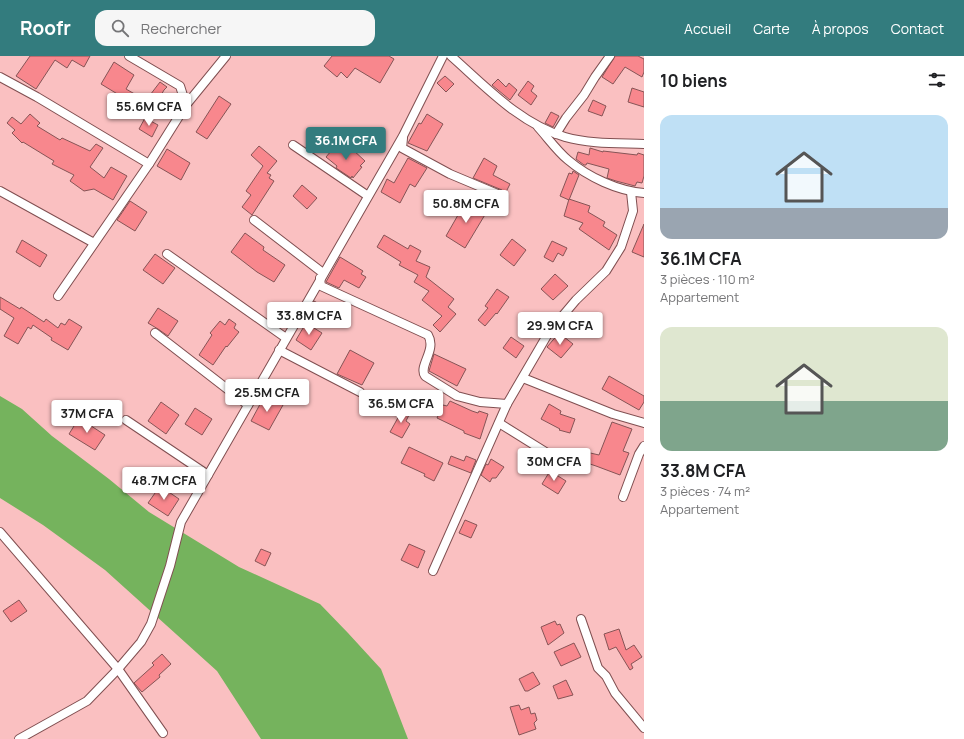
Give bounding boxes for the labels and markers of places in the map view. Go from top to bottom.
pin: 55.6M CFA [103,93,195,127]
pin: 36.1M CFA [300,127,392,161]
pin: 50.8M CFA [420,190,512,224]
pin: 33.8M CFA [263,302,355,336]
pin: 29.9M CFA [514,312,606,346]
pin: 25.5M CFA [221,379,313,413]
pin: 36.5M CFA [355,390,447,424]
pin: 37M CFA [50,400,124,434]
pin: 30M CFA [517,448,591,482]
pin: 48.7M CFA [118,467,210,501]

